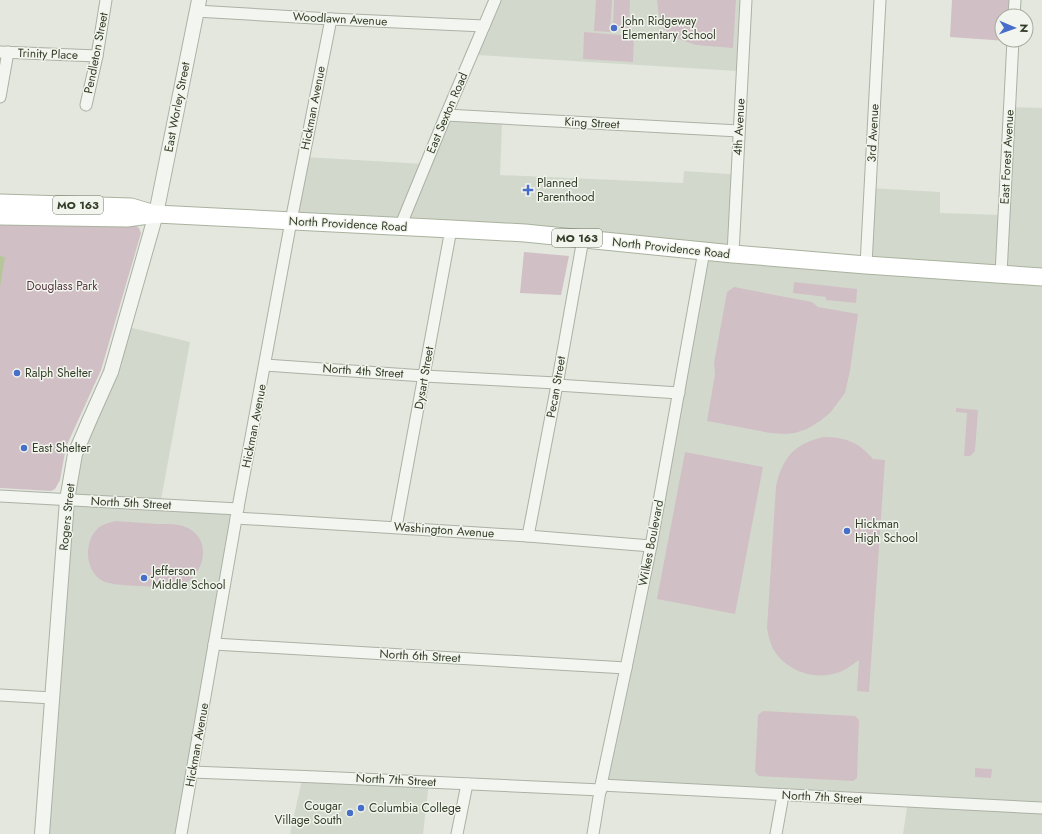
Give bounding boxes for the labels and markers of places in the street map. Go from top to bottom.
place label: John Ridgeway Elementary School [620,12,716,44]
marker: John Ridgeway Elementary School [609,23,619,33]
place label: Planned Parenthood [537,174,595,206]
marker: Planned Parenthood [522,184,534,196]
place label: Ralph Shelter [25,364,93,382]
marker: Ralph Shelter [12,368,22,378]
place label: East Shelter [32,439,92,457]
marker: East Shelter [19,443,29,453]
place label: Hickman High School [855,515,918,547]
marker: Hickman High School [842,526,852,536]
place label: Jefferson Middle School [150,562,226,594]
marker: Jefferson Middle School [139,573,149,583]
place label: Cougar Village South [274,797,343,829]
place label: Columbia College [369,799,461,817]
marker: Columbia College [356,803,366,813]
marker: Cougar Village South [345,808,355,818]

